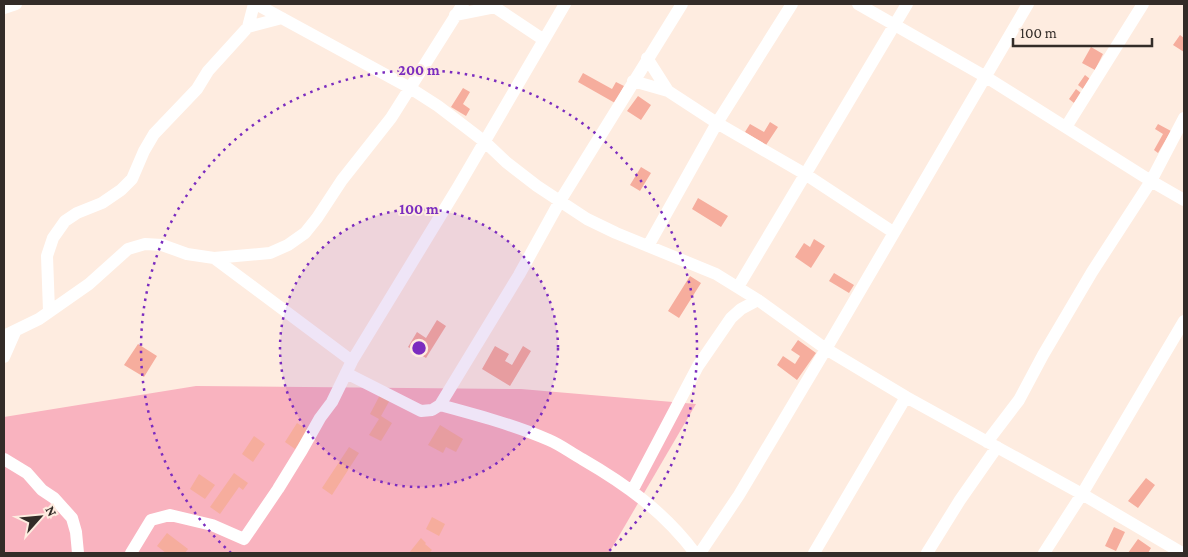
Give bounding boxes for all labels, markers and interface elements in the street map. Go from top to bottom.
scale bar [1013,15,1152,47]
text: 100 m [1020,25,1057,41]
text: 200 m [398,62,440,78]
text: 100 m [399,201,439,217]
centre of rings [410,339,428,357]
north arrow [15,492,65,542]
text: N [42,503,61,519]

